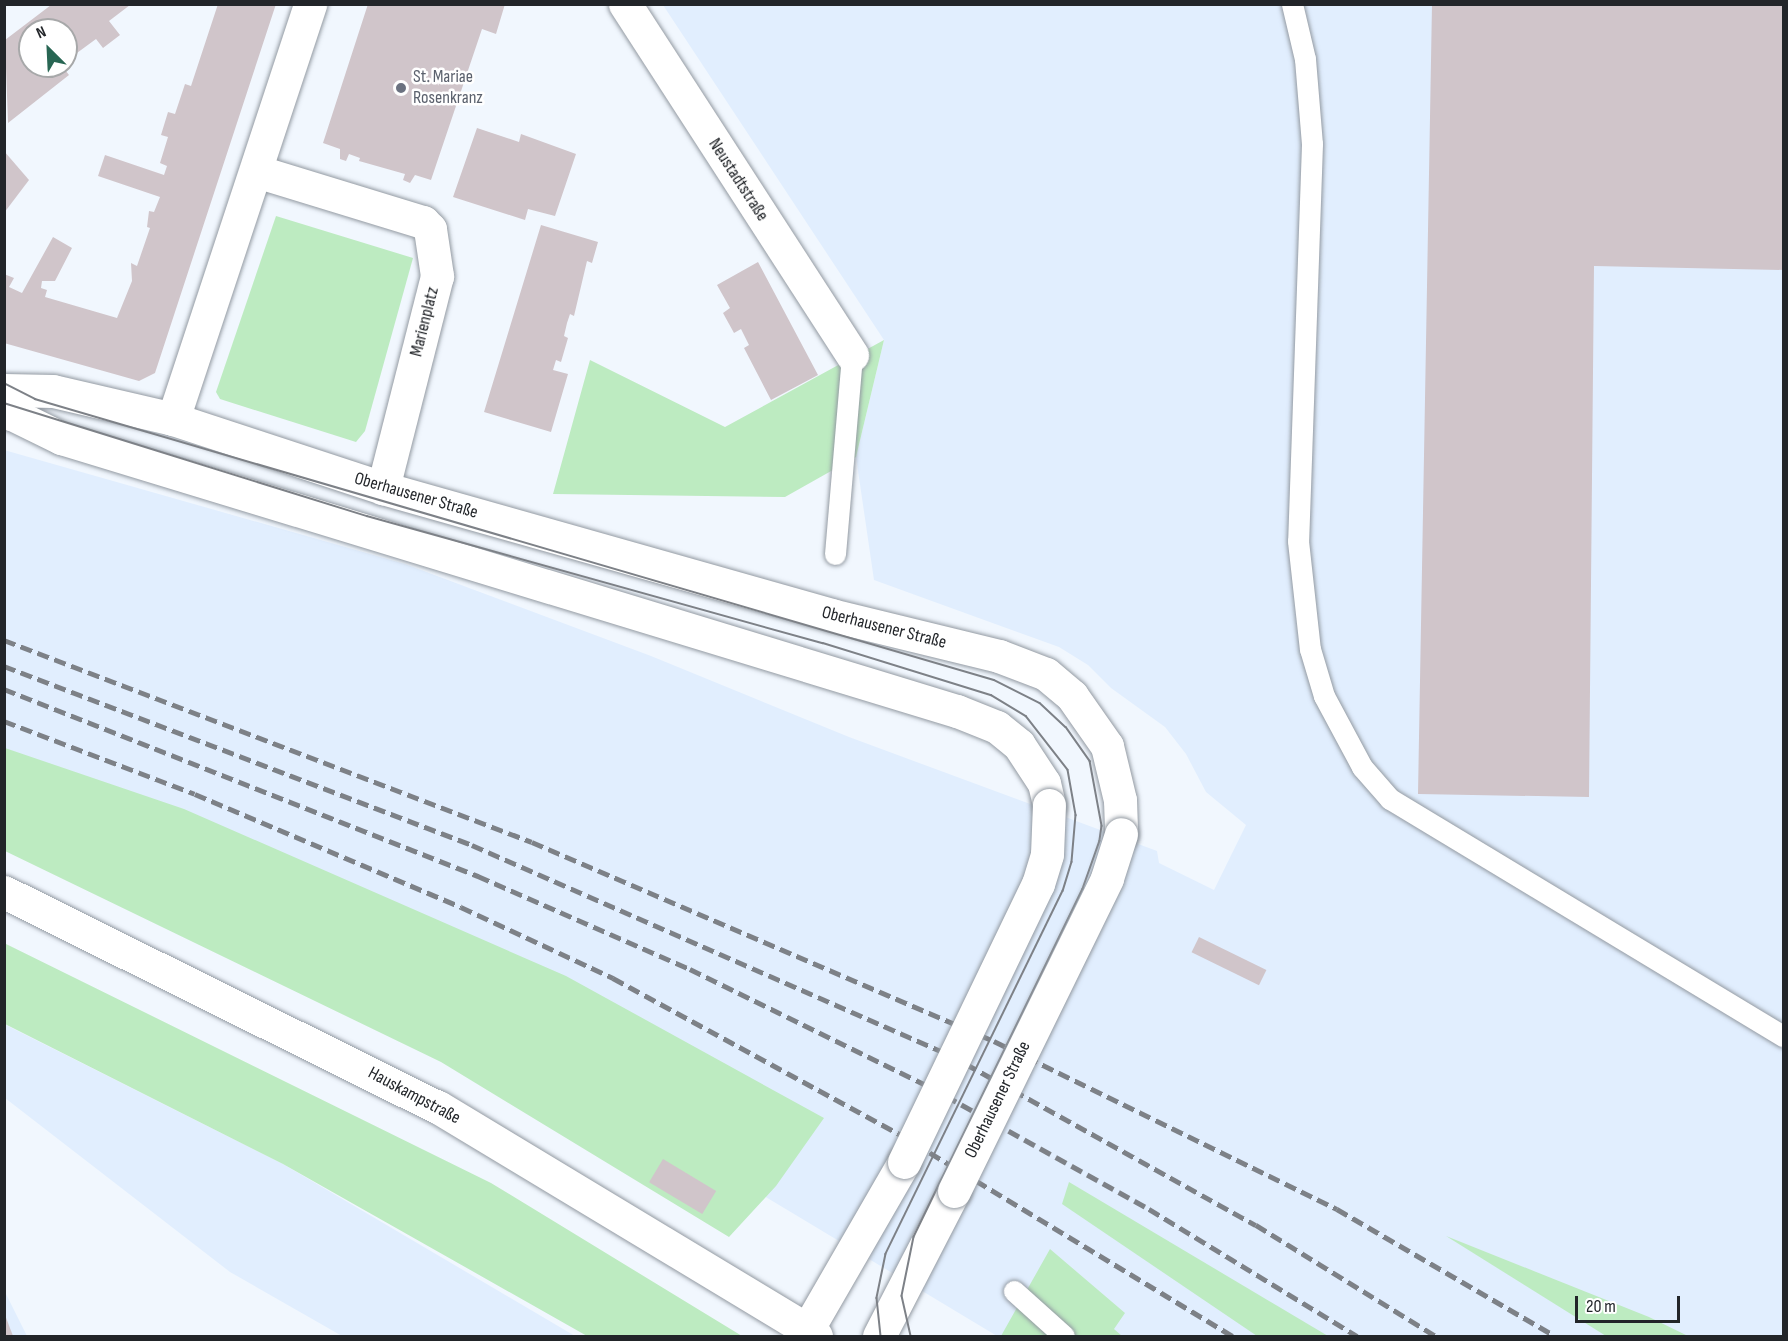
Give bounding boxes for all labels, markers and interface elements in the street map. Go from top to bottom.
north arrow [18,18,78,78]
text: N [34,23,49,43]
place label: St. Mariae Rosenkranz [413,67,483,110]
marker: St. Mariae Rosenkranz [394,81,408,95]
street label: Neustadtstraße [703,135,773,225]
street label: Marienplatz [406,285,444,359]
street label: Oberhausener Straße [352,468,480,524]
street label: Oberhausener Straße [820,602,948,654]
street label: Oberhausener Straße [960,1038,1036,1162]
street label: Hauskampstraße [364,1063,464,1129]
scale bar [1578,1284,1683,1322]
text: 20 m [1586,1296,1616,1317]

